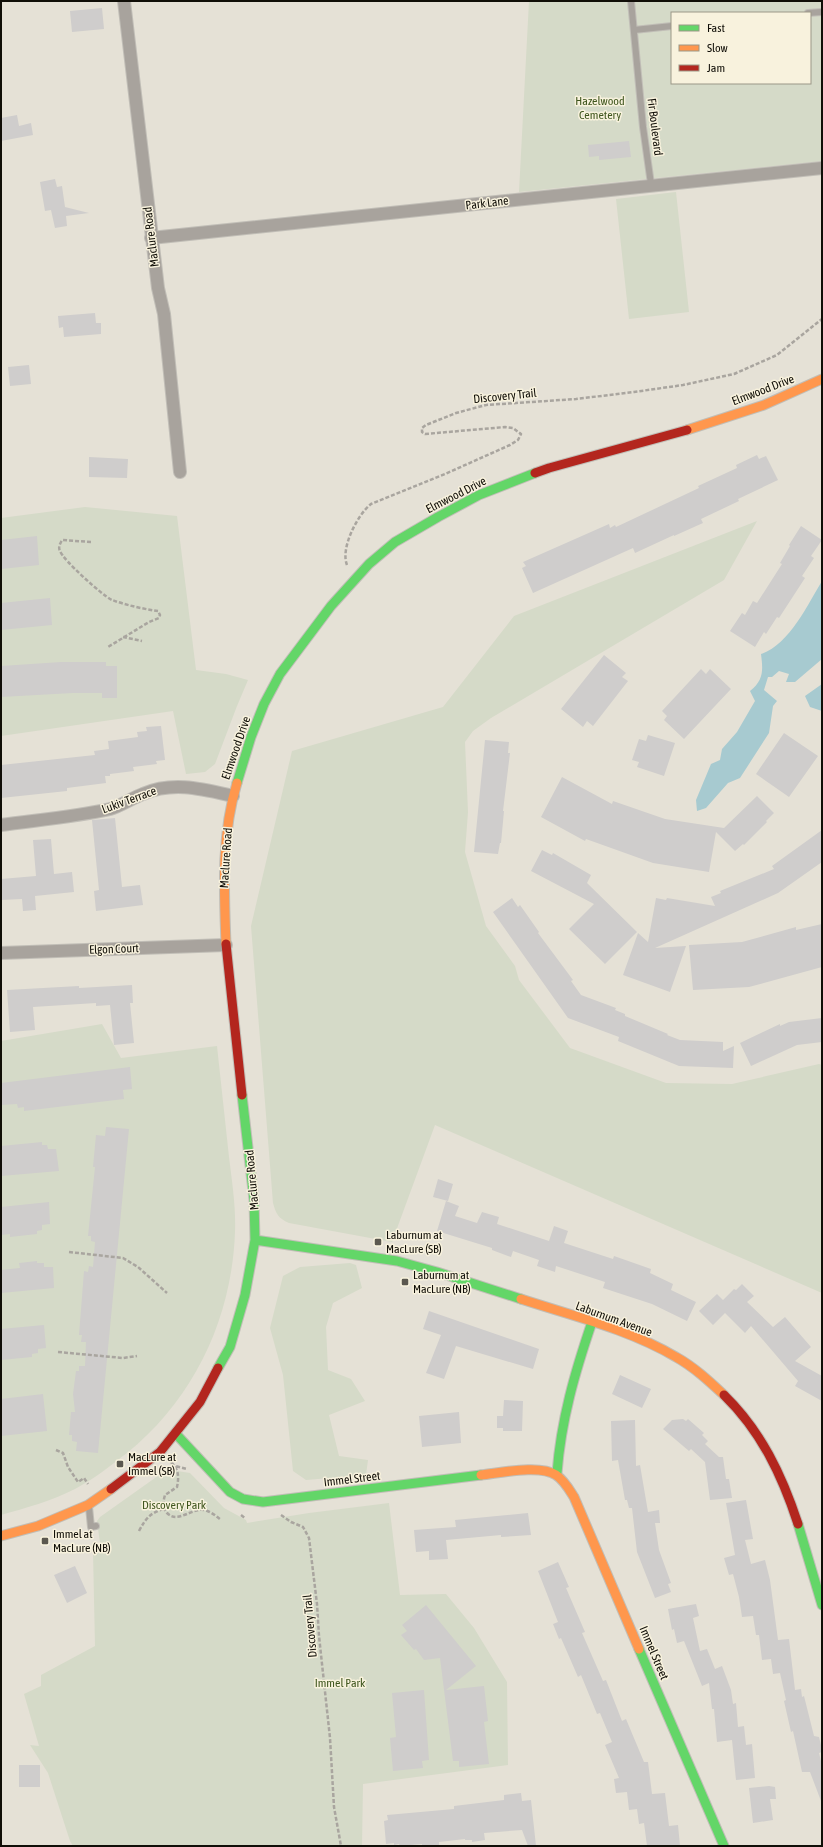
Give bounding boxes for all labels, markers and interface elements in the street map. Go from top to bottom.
legend [671,12,811,84]
text: Fast [707,21,725,35]
text: Slow [707,41,728,55]
text: Jam [707,61,725,75]
park label: Hazelwood Cemetery [575,94,625,122]
street label: Fir Boulevard [645,97,665,157]
street label: Park Lane [465,193,509,213]
street label: Maclure Road [140,206,162,268]
street label: Elmwood Drive [730,372,796,408]
street label: Discovery Trail [473,386,538,406]
street label: Elmwood Drive [423,474,489,516]
street label: Elmwood Drive [219,715,253,781]
street label: Lukiv Terrace [100,784,158,816]
street label: Maclure Road [217,827,235,889]
street label: Elgon Court [89,941,140,957]
street label: Maclure Road [242,1149,262,1211]
place label: Laburnum at MacLure (SB) [386,1228,443,1256]
marker: Laburnum at MacLure (SB) [373,1237,383,1247]
place label: Laburnum at MacLure (NB) [413,1268,471,1296]
marker: Laburnum at MacLure (NB) [400,1277,410,1287]
street label: Laburnum Avenue [574,1299,654,1339]
place label: MacLure at Immel (SB) [128,1450,177,1478]
marker: MacLure at Immel (SB) [115,1459,125,1469]
street label: Immel Street [323,1469,382,1489]
park label: Discovery Park [142,1498,207,1512]
place label: Immel at MacLure (NB) [53,1527,111,1555]
marker: Immel at MacLure (NB) [40,1536,50,1546]
street label: Discovery Trail [300,1593,320,1658]
street label: Immel Street [636,1624,672,1682]
park label: Immel Park [315,1676,366,1690]

